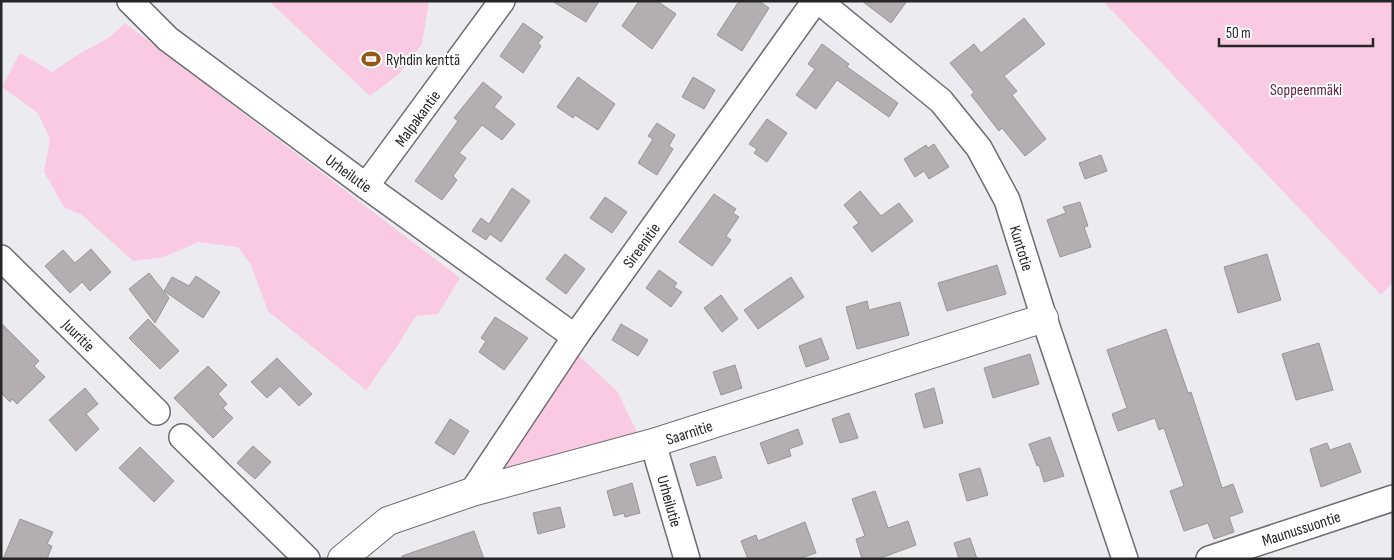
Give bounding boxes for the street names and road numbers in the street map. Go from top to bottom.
street label: Malpakantie [391,87,445,151]
street label: Urheilutie [321,151,375,197]
street label: Sireenitie [619,220,665,272]
street label: Kuntotie [1005,223,1036,273]
street label: Juuritie [57,315,98,356]
street label: Saarnitie [664,417,715,450]
street label: Urheilutie [652,473,685,529]
street label: Maunussuontie [1260,508,1343,551]

